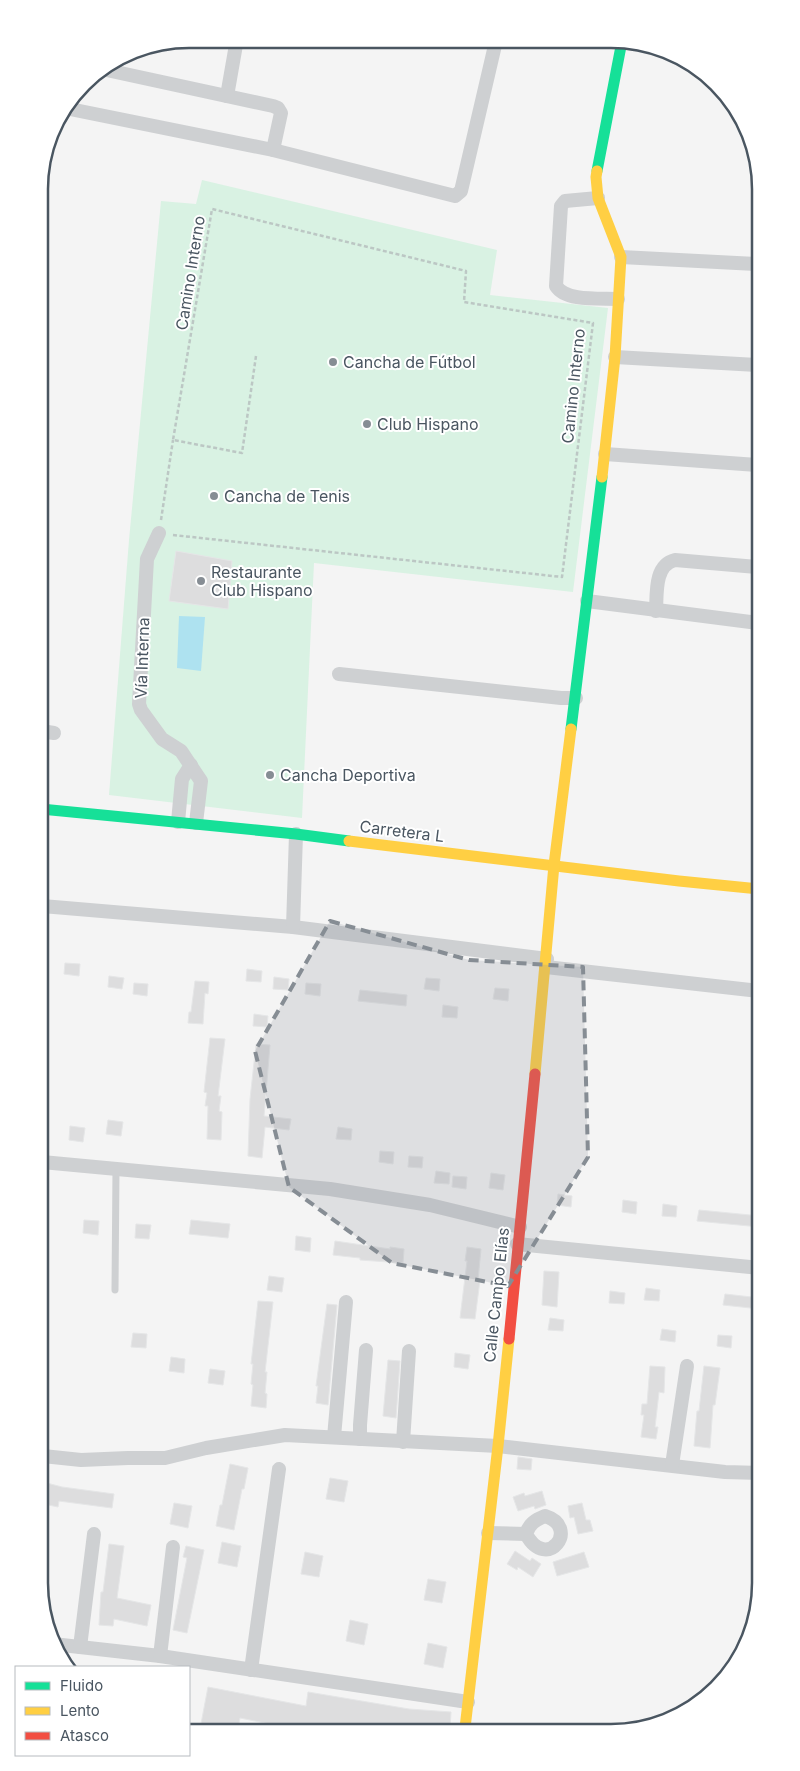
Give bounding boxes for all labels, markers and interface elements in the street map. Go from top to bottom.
street label: Camino Interno [171,214,209,332]
street label: Camino Interno [557,327,589,445]
place label: Cancha de Fútbol [343,352,476,372]
marker: Cancha de Fútbol [327,356,339,368]
place label: Club Hispano [377,414,479,434]
marker: Club Hispano [361,418,373,430]
place label: Cancha de Tenis [224,486,350,506]
marker: Cancha de Tenis [208,490,220,502]
place label: Restaurante Club Hispano [211,562,313,600]
marker: Restaurante Club Hispano [195,575,207,587]
street label: Vía Interna [131,617,153,699]
place label: Cancha Deportiva [280,765,416,785]
marker: Cancha Deportiva [264,769,276,781]
street label: Carretera L [359,816,445,846]
street label: Calle Campo Elías [479,1227,513,1363]
legend [15,1666,190,1756]
text: Fluido [60,1676,103,1695]
text: Lento [60,1701,100,1720]
text: Atasco [60,1726,109,1745]

